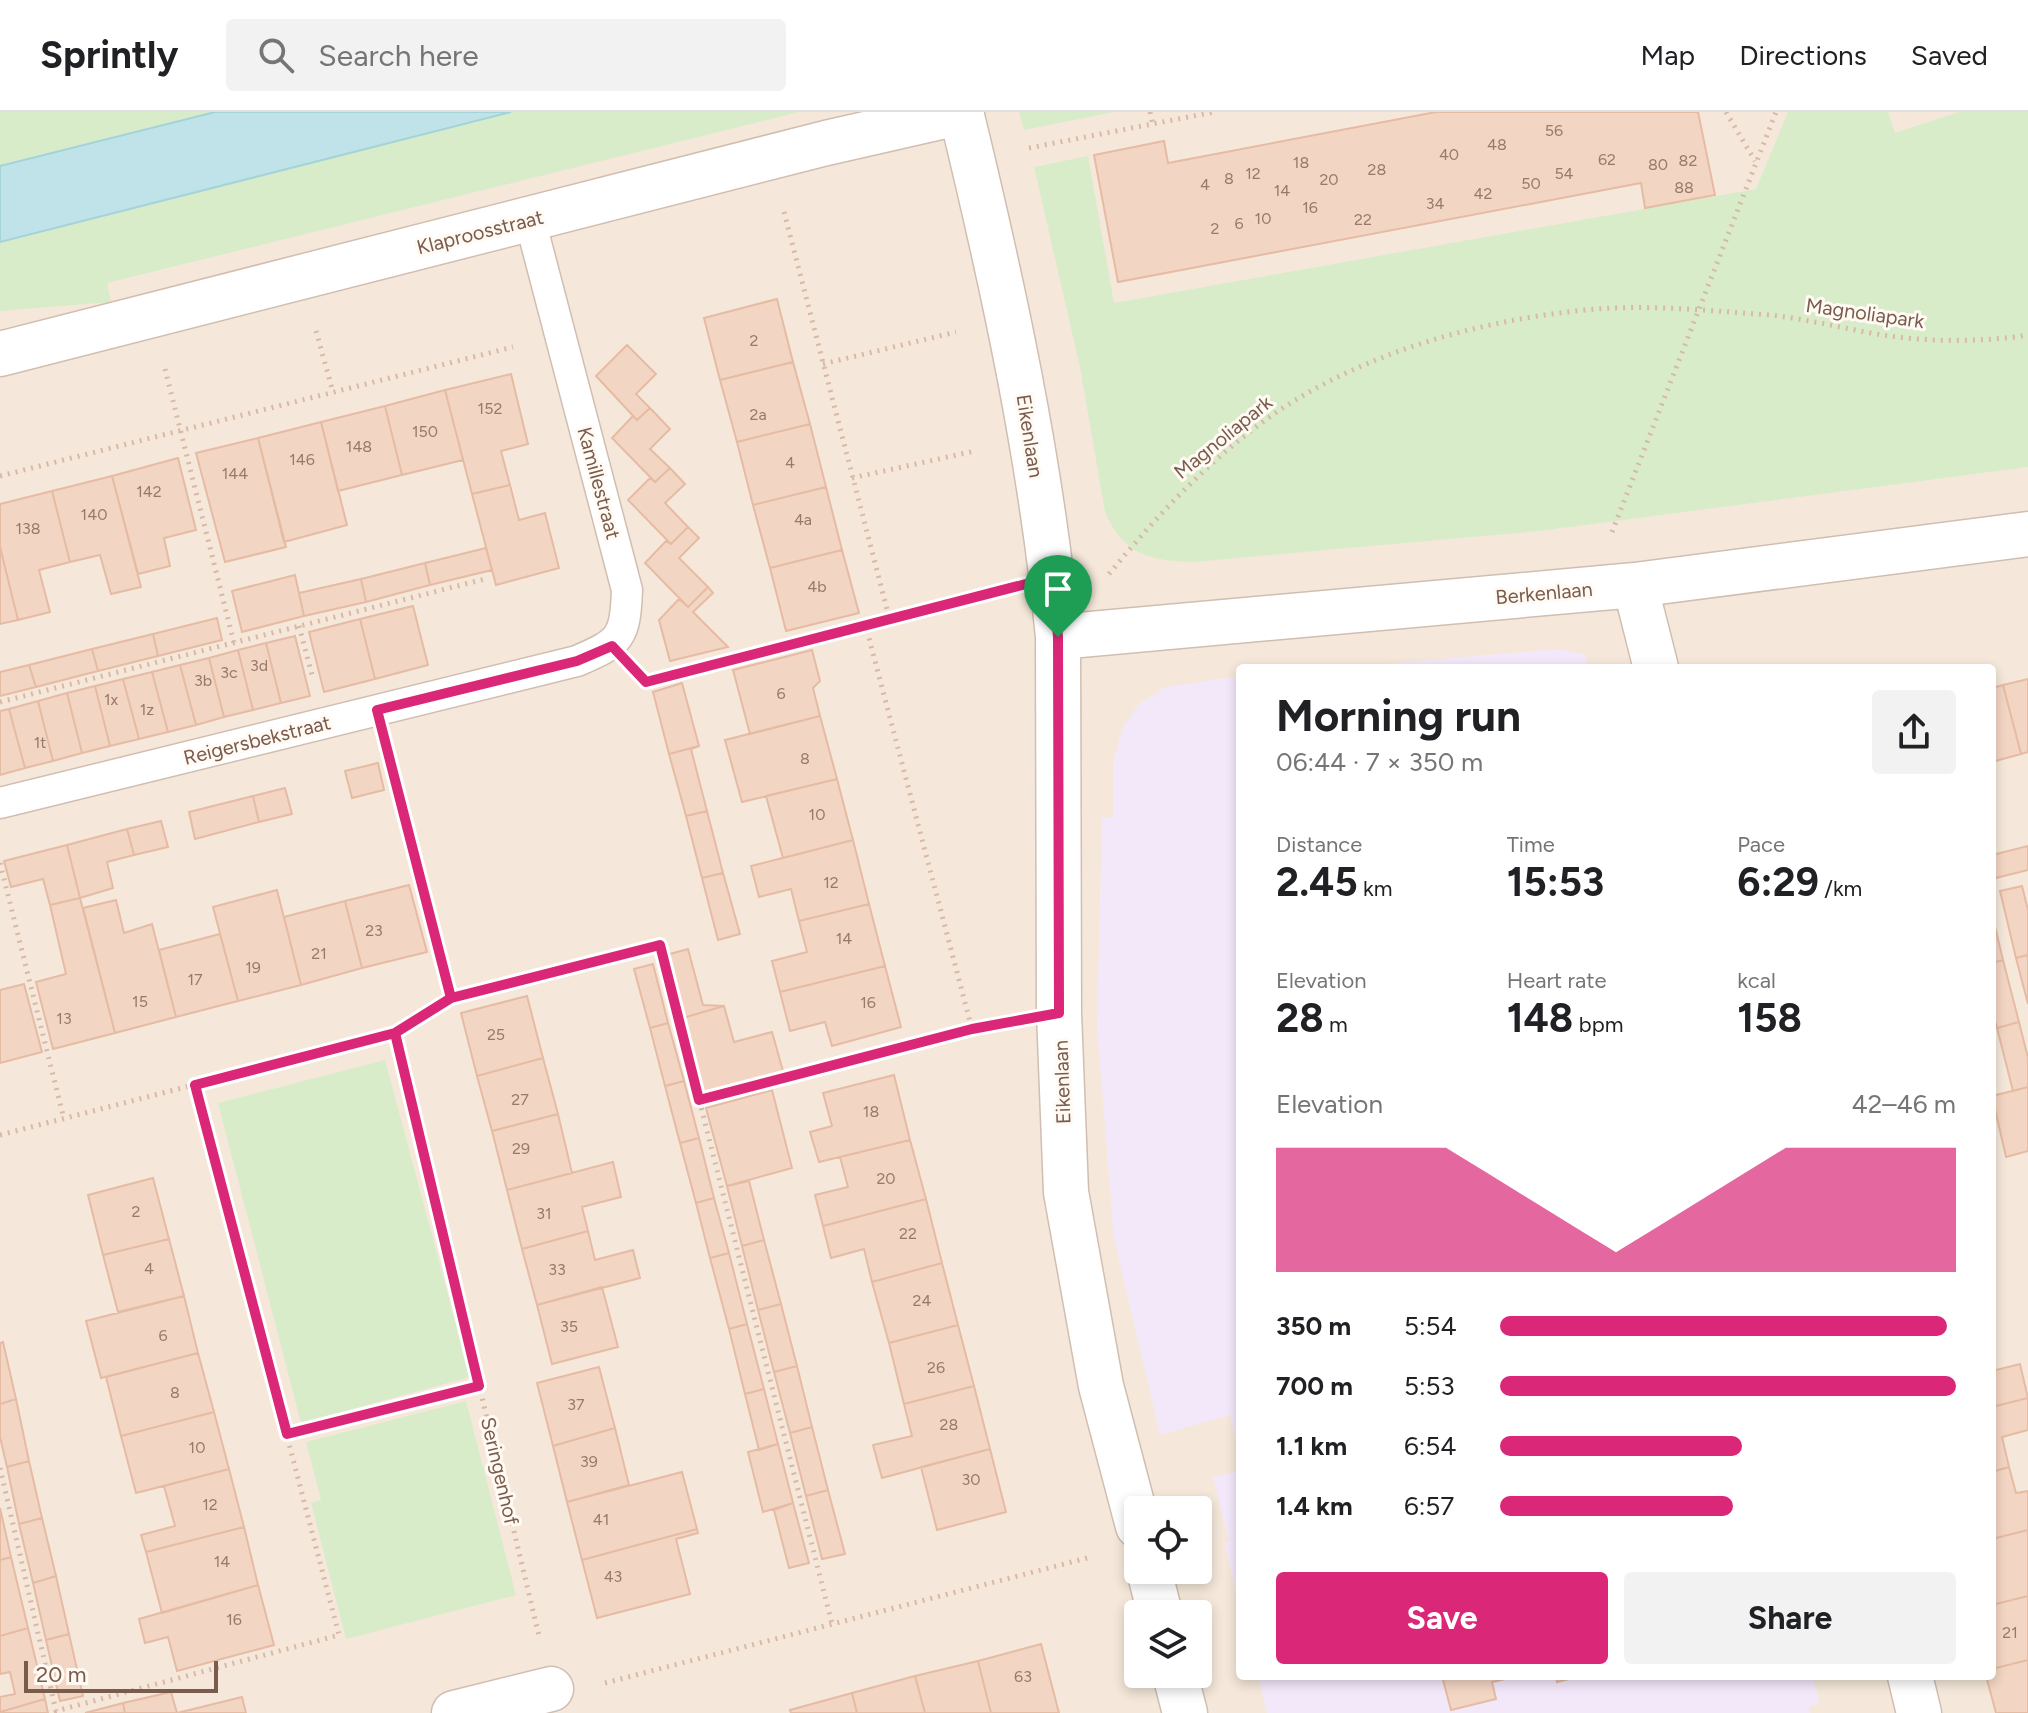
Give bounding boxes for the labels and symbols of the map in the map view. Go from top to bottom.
house number: 56 [1545,121,1563,140]
house number: 48 [1487,135,1507,154]
house number: 40 [1439,145,1459,164]
house number: 62 [1598,150,1616,169]
house number: 82 [1679,151,1697,170]
house number: 18 [1293,153,1309,172]
house number: 80 [1648,155,1668,174]
house number: 28 [1368,160,1386,179]
house number: 12 [1245,164,1261,183]
house number: 54 [1554,164,1574,183]
house number: 8 [1224,169,1234,188]
house number: 20 [1319,170,1339,189]
house number: 50 [1521,174,1541,193]
house number: 4 [1200,175,1210,194]
house number: 88 [1674,178,1694,197]
house number: 14 [1274,181,1290,200]
house number: 42 [1474,184,1492,203]
house number: 34 [1426,194,1444,213]
house number: 16 [1302,198,1318,217]
street label: Klaproosstraat [414,205,546,259]
house number: 10 [1255,209,1271,228]
house number: 22 [1354,210,1372,229]
house number: 6 [1234,214,1244,233]
house number: 2 [1211,219,1219,238]
street label: Magnoliapark [1804,293,1926,333]
house number: 2 [750,331,758,350]
street label: Magnoliapark [1169,390,1277,484]
street label: Eikenlaan [1012,393,1048,479]
house number: 152 [478,399,502,418]
house number: 2a [749,405,767,424]
house number: 150 [412,422,438,441]
street label: Kamillestraat [572,424,626,542]
house number: 148 [346,437,372,456]
house number: 146 [289,450,315,469]
house number: 4 [785,453,795,472]
house number: 144 [222,464,248,483]
house number: 142 [136,482,162,501]
house number: 140 [81,505,107,524]
house number: 4a [794,510,812,529]
house number: 138 [15,519,41,538]
pin [1024,555,1092,637]
house number: 4b [807,577,827,596]
street label: Berkenlaan [1494,577,1594,609]
house number: 3d [250,656,268,675]
house number: 3c [220,663,238,682]
house number: 3b [194,671,212,690]
house number: 6 [776,684,786,703]
house number: 1x [104,690,118,709]
house number: 1z [140,700,154,719]
street label: Reigersbekstraat [181,710,333,770]
house number: 1t [34,733,46,752]
house number: 8 [800,749,810,768]
house number: 10 [809,805,825,824]
house number: 12 [823,873,839,892]
house number: 23 [365,921,383,940]
house number: 14 [836,929,852,948]
house number: 21 [311,944,327,963]
house number: 19 [245,958,261,977]
house number: 17 [187,970,203,989]
house number: 15 [132,992,148,1011]
house number: 16 [860,993,876,1012]
house number: 13 [56,1009,72,1028]
house number: 25 [487,1025,505,1044]
street label: Eikenlaan [1049,1040,1075,1124]
house number: 27 [511,1090,529,1109]
house number: 18 [863,1102,879,1121]
house number: 29 [512,1139,530,1158]
house number: 20 [876,1169,896,1188]
house number: 2 [132,1202,140,1221]
house number: 31 [536,1204,552,1223]
house number: 22 [899,1224,917,1243]
house number: 4 [144,1259,154,1278]
house number: 33 [548,1260,566,1279]
house number: 24 [913,1291,931,1310]
house number: 35 [560,1317,578,1336]
house number: 6 [158,1326,168,1345]
house number: 26 [927,1358,945,1377]
house number: 8 [170,1383,180,1402]
house number: 37 [567,1395,585,1414]
street label: Seringenhof [476,1415,524,1528]
house number: 28 [940,1415,958,1434]
house number: 10 [189,1438,205,1457]
house number: 39 [580,1452,598,1471]
house number: 30 [962,1470,980,1489]
house number: 12 [202,1495,218,1514]
house number: 41 [593,1510,609,1529]
house number: 14 [214,1552,230,1571]
house number: 43 [604,1567,622,1586]
house number: 16 [226,1610,242,1629]
house number: 21 [2002,1623,2018,1642]
scale bar [24,1657,218,1693]
house number: 63 [1014,1667,1032,1686]

